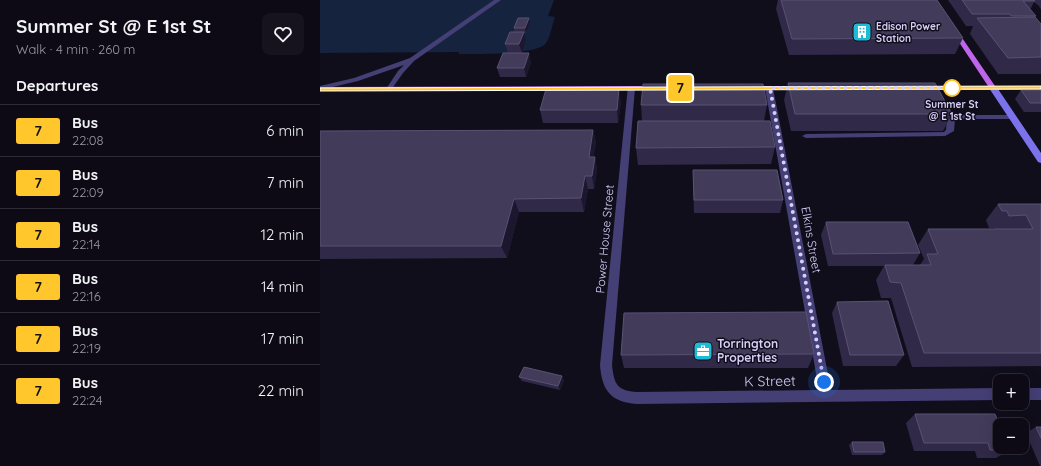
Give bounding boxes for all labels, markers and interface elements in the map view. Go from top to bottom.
button: heart [262,13,304,55]
text: Summer St @ E 1st St [16,14,211,38]
place label: Edison Power Station [876,20,941,45]
building icon: Edison Power Station [851,21,873,43]
text: Walk · 4 min · 260 m [16,41,135,57]
line badge: 7 [667,75,693,101]
text: Departures [16,76,98,95]
text: 7 [676,79,684,97]
marker: Summer St @ E 1st St [943,79,961,97]
place label: Summer St @ E 1st St [925,98,979,123]
text: Bus [72,113,98,132]
text: 6 min [266,121,304,140]
text: 7 [34,122,42,140]
text: 22:08 [72,132,104,148]
text: Bus [72,165,98,184]
text: 7 min [267,173,304,192]
text: 7 [34,174,42,192]
text: 22:09 [72,184,104,200]
street label: Power House Street [592,184,617,294]
street label: Elkins Street [798,206,825,274]
text: Bus [72,217,98,236]
text: 12 min [260,225,304,244]
text: 7 [34,226,42,244]
text: 22:14 [72,236,100,252]
text: Bus [72,269,98,288]
text: 14 min [261,277,304,296]
text: 7 [34,278,42,296]
text: 22:16 [72,288,101,304]
text: Bus [72,321,98,340]
text: 17 min [261,329,304,348]
text: 7 [34,330,42,348]
place label: Torrington Properties [717,336,778,365]
text: 22:19 [72,340,101,356]
office icon: Torrington Properties [692,340,714,362]
street label: K Street [744,372,796,390]
your location [814,372,834,392]
text: Bus [72,373,98,392]
map controls [993,374,1029,454]
button: + [993,374,1029,410]
text: 22 min [258,381,304,400]
text: 7 [34,382,42,400]
text: 22:24 [72,392,103,408]
button: − [993,418,1029,454]

